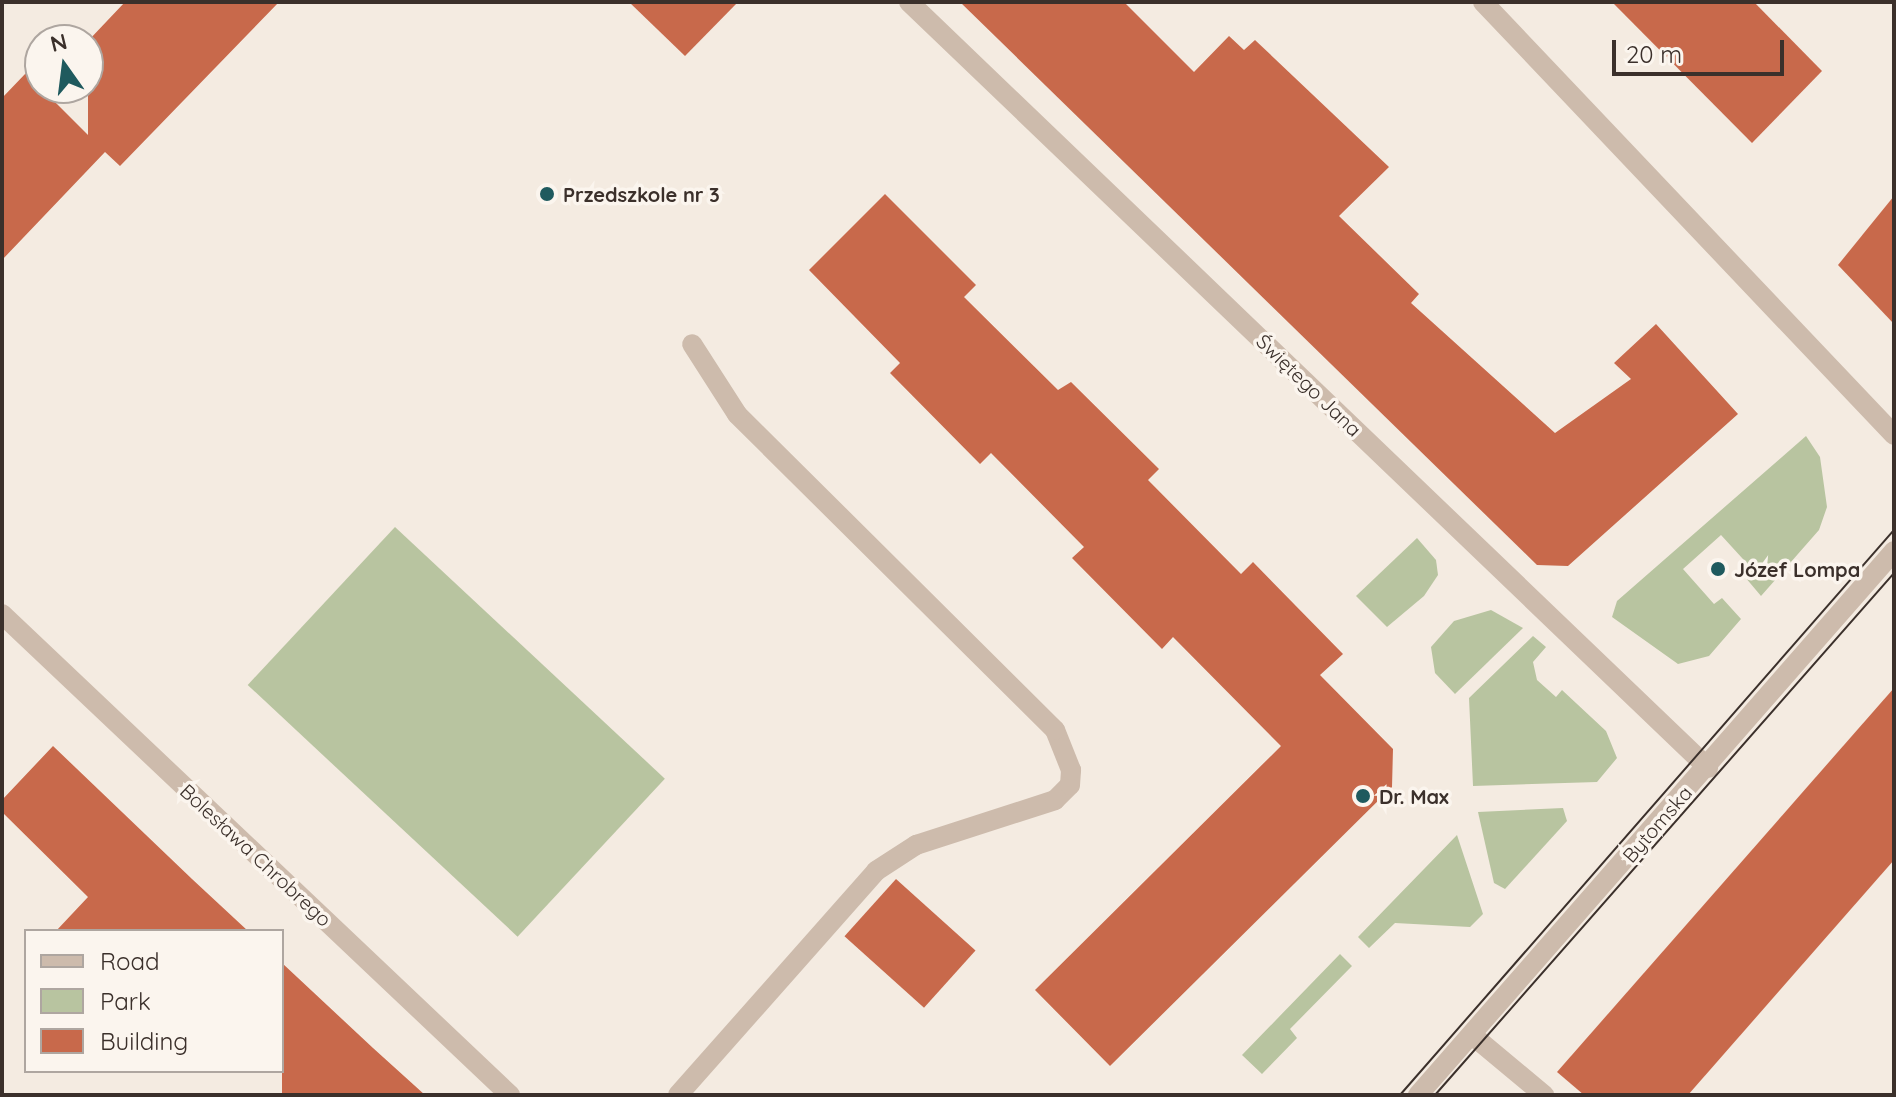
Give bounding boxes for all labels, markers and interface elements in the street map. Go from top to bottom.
north arrow [24,24,104,104]
scale bar [1616,24,1788,74]
text: N [47,27,70,58]
text: 20 m [1626,39,1682,69]
place label: Przedszkole nr 3 [563,182,720,206]
marker: Przedszkole nr 3 [538,185,556,203]
street label: Świętego Jana [1252,329,1366,441]
place label: Józef Lompa [1734,557,1860,581]
marker: Józef Lompa [1709,560,1727,578]
street label: Bolesława Chrobrego [175,779,337,931]
street label: Bytomska [1617,781,1697,867]
place label: Dr. Max [1379,784,1449,808]
marker: Dr. Max [1354,787,1372,805]
legend [24,929,284,1073]
text: Road [100,946,160,976]
text: Park [100,986,151,1016]
text: Building [100,1026,188,1056]

